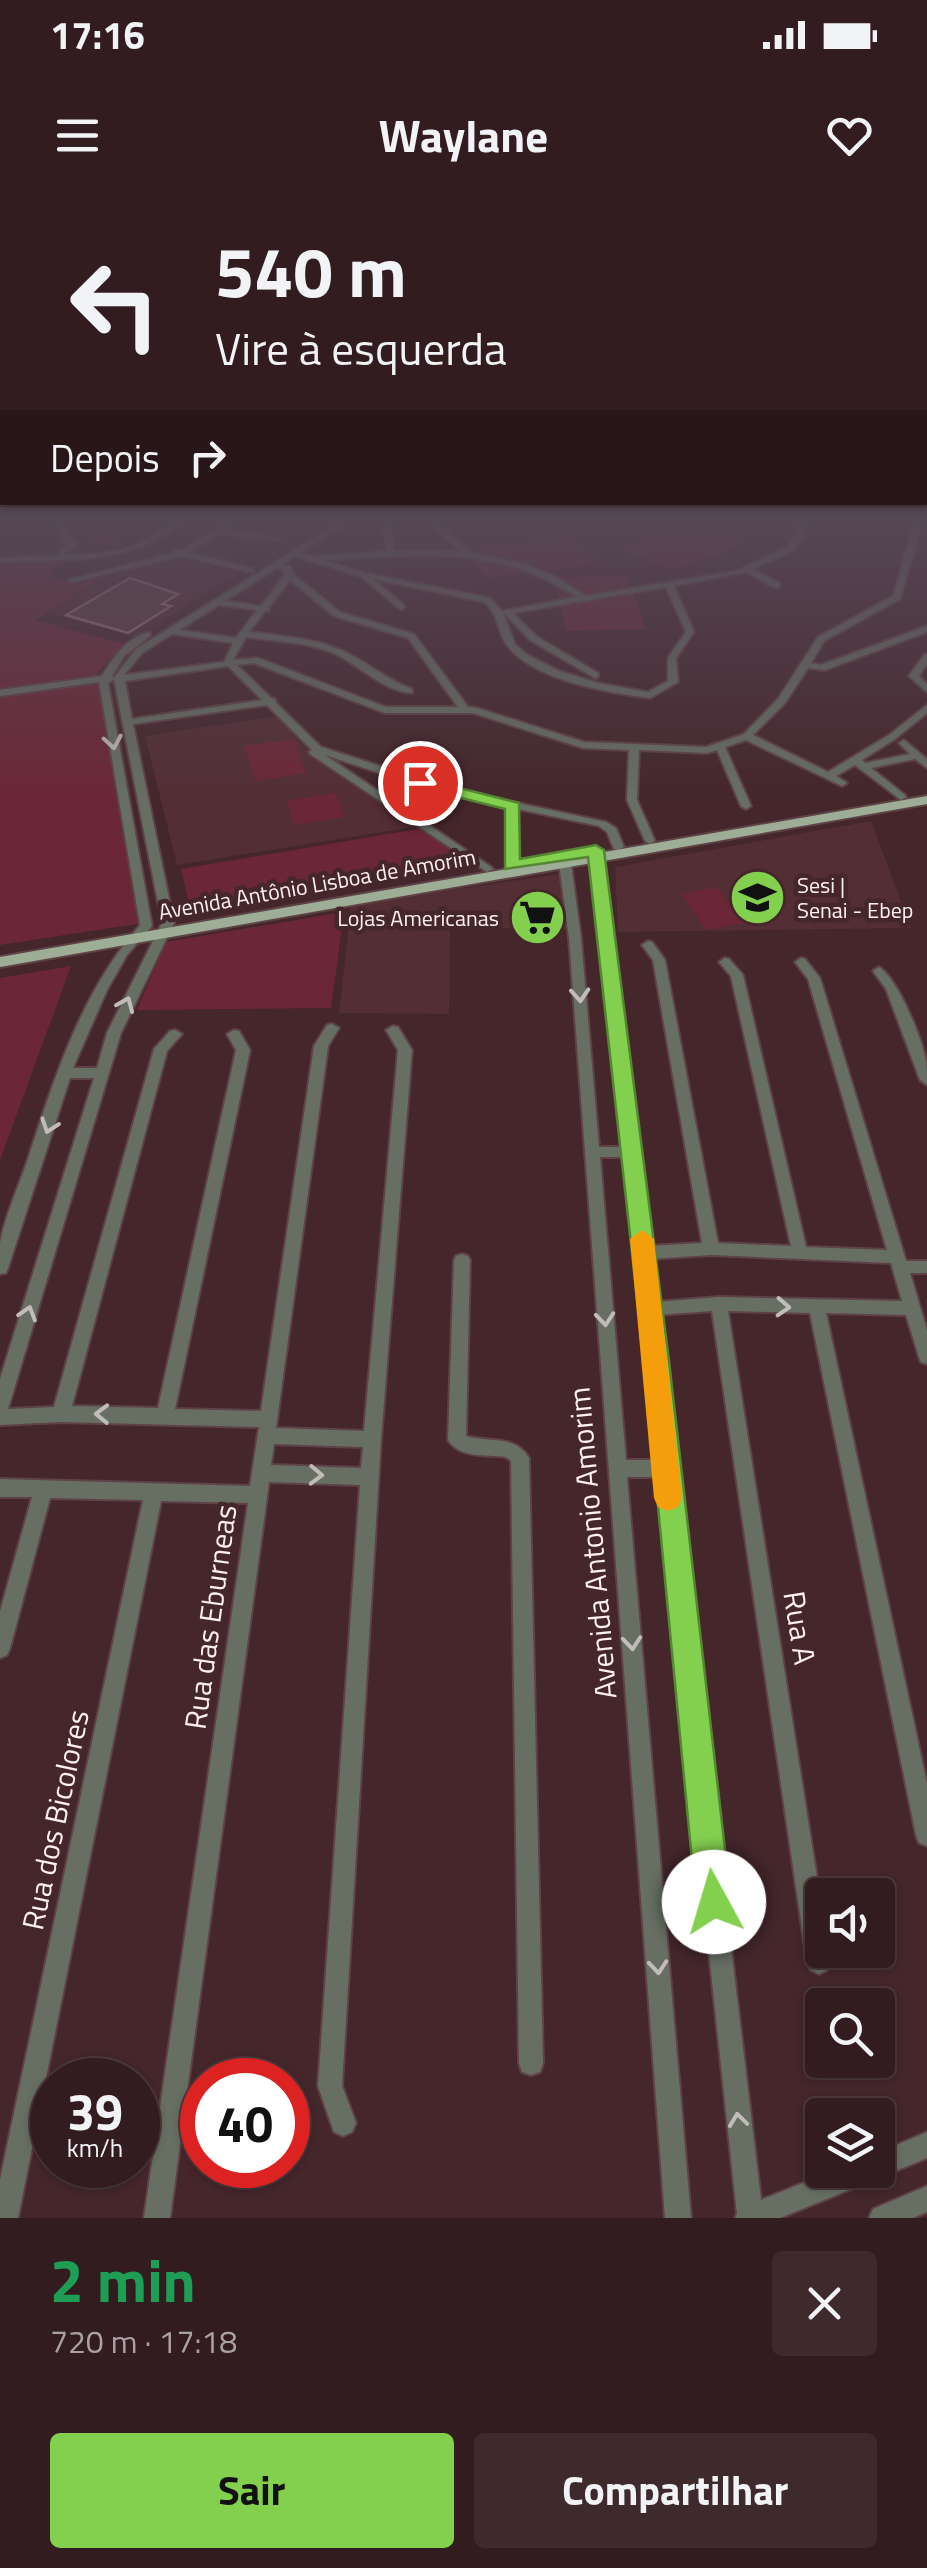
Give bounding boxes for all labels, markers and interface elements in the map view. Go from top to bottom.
text: 17:16 [50,6,145,64]
text: Waylane [379,101,548,169]
icon: menu [50,108,105,163]
icon: heart [822,108,877,163]
text: 540 m [215,218,407,324]
icon: left [50,240,180,370]
text: Vire à esquerda [215,314,507,382]
text: Depois [50,429,160,487]
icon: right [180,430,235,485]
one-way arrow [102,734,123,751]
pin [378,741,463,826]
icon: arrive [393,756,448,811]
street label: Avenida Antônio Lisboa de Amorim [156,839,478,929]
school or university icon: Sesi | Senai - Ebep [728,868,788,928]
place label: Sesi | Senai - Ebep [797,868,913,927]
supermarket icon: Lojas Americanas [508,888,568,948]
place label: Lojas Americanas [337,901,499,935]
one-way arrow [568,987,590,1003]
one-way arrow [115,996,135,1014]
one-way arrow [40,1116,61,1134]
one-way arrow [775,1296,791,1317]
one-way arrow [16,1305,37,1322]
one-way arrow [593,1311,615,1327]
street label: Avenida Antonio Amorim [555,1385,629,1701]
one-way arrow [94,1403,110,1425]
one-way arrow [308,1464,324,1485]
street label: Rua das Eburneas [171,1502,249,1732]
street label: Rua A [771,1588,828,1668]
one-way arrow [620,1635,642,1651]
street label: Rua dos Bicolores [9,1705,101,1934]
position arrow [662,1850,766,1954]
map controls [805,1878,895,2188]
button: sound [805,1878,895,1968]
one-way arrow [646,1959,668,1975]
button: search [805,1988,895,2078]
speed limit sign: 40 [180,2058,310,2188]
text: 39 [67,2073,123,2149]
button: layers [805,2098,895,2188]
one-way arrow [728,2112,749,2128]
text: km/h [67,2129,123,2167]
text: 2 min [50,2234,196,2325]
button: close [772,2251,877,2356]
text: 720 m · 17:18 [50,2317,237,2365]
button: Sair [50,2433,454,2548]
button: Compartilhar [474,2433,877,2548]

